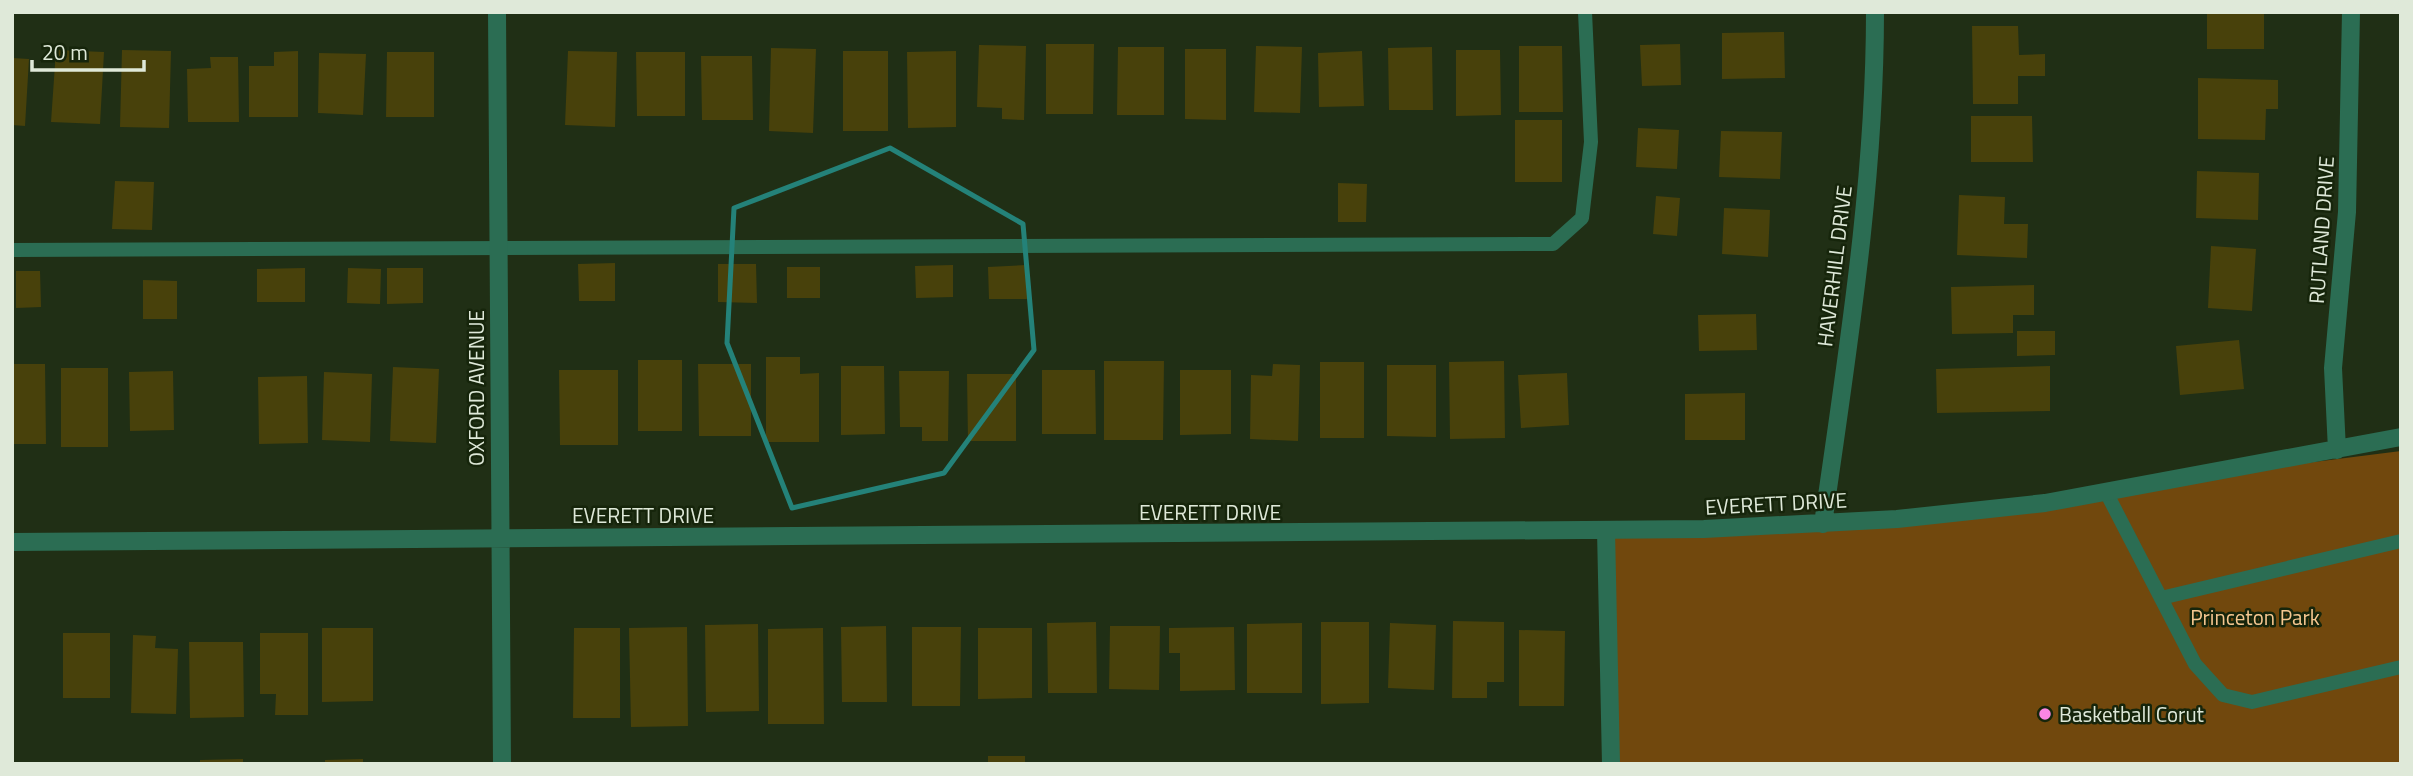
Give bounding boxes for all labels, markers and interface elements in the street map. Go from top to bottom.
scale bar [32,28,144,72]
text: 20 m [42,36,88,68]
street label: RUTLAND DRIVE [2300,155,2342,305]
street label: HAVERHILL DRIVE [1808,183,1860,349]
street label: OXFORD AVENUE [460,310,492,466]
street label: EVERETT DRIVE [1704,483,1848,523]
street label: EVERETT DRIVE [1139,496,1281,528]
street label: EVERETT DRIVE [572,499,714,531]
park label: Princeton Park [2190,601,2320,633]
place label: Basketball Corut [2059,698,2205,730]
marker: Basketball Corut [2037,706,2053,722]

